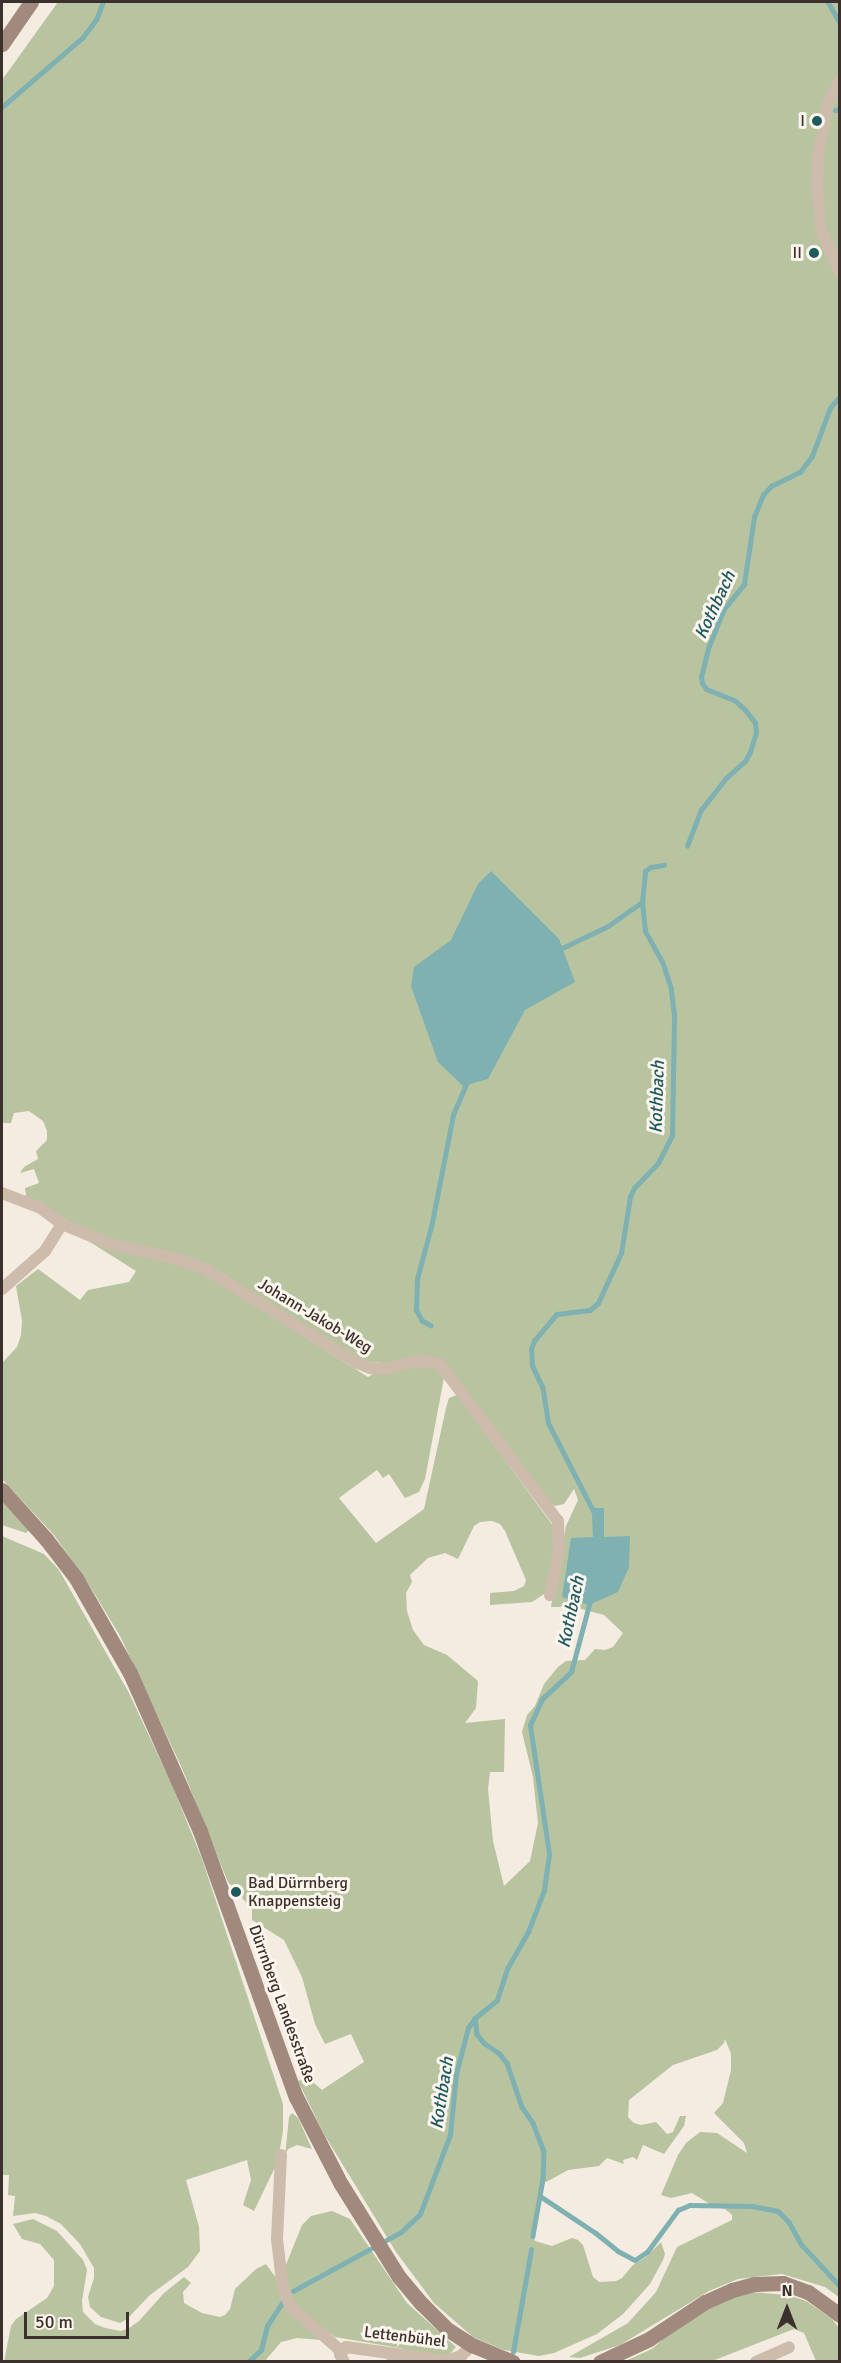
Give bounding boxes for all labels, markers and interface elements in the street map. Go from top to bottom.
place label: I [800,111,805,131]
marker: I [810,114,824,128]
place label: II [793,243,802,263]
marker: II [807,246,821,260]
water label: Kothbach [690,568,740,642]
water label: Kothbach [645,1060,669,1134]
street label: Johann-Jakob-Weg [255,1274,375,1358]
water label: Kothbach [553,1574,589,1650]
place label: Bad Dürrnberg Knappensteig [248,1873,348,1911]
marker: Bad Dürrnberg Knappensteig [229,1885,243,1899]
street label: Dürrnberg Landesstraße [244,1922,320,2086]
water label: Kothbach [426,2055,458,2131]
north arrow [757,2279,817,2339]
text: N [781,2281,793,2301]
scale bar [27,2300,132,2338]
text: 50 m [35,2311,73,2333]
street label: Lettenbühel [363,2322,447,2352]

